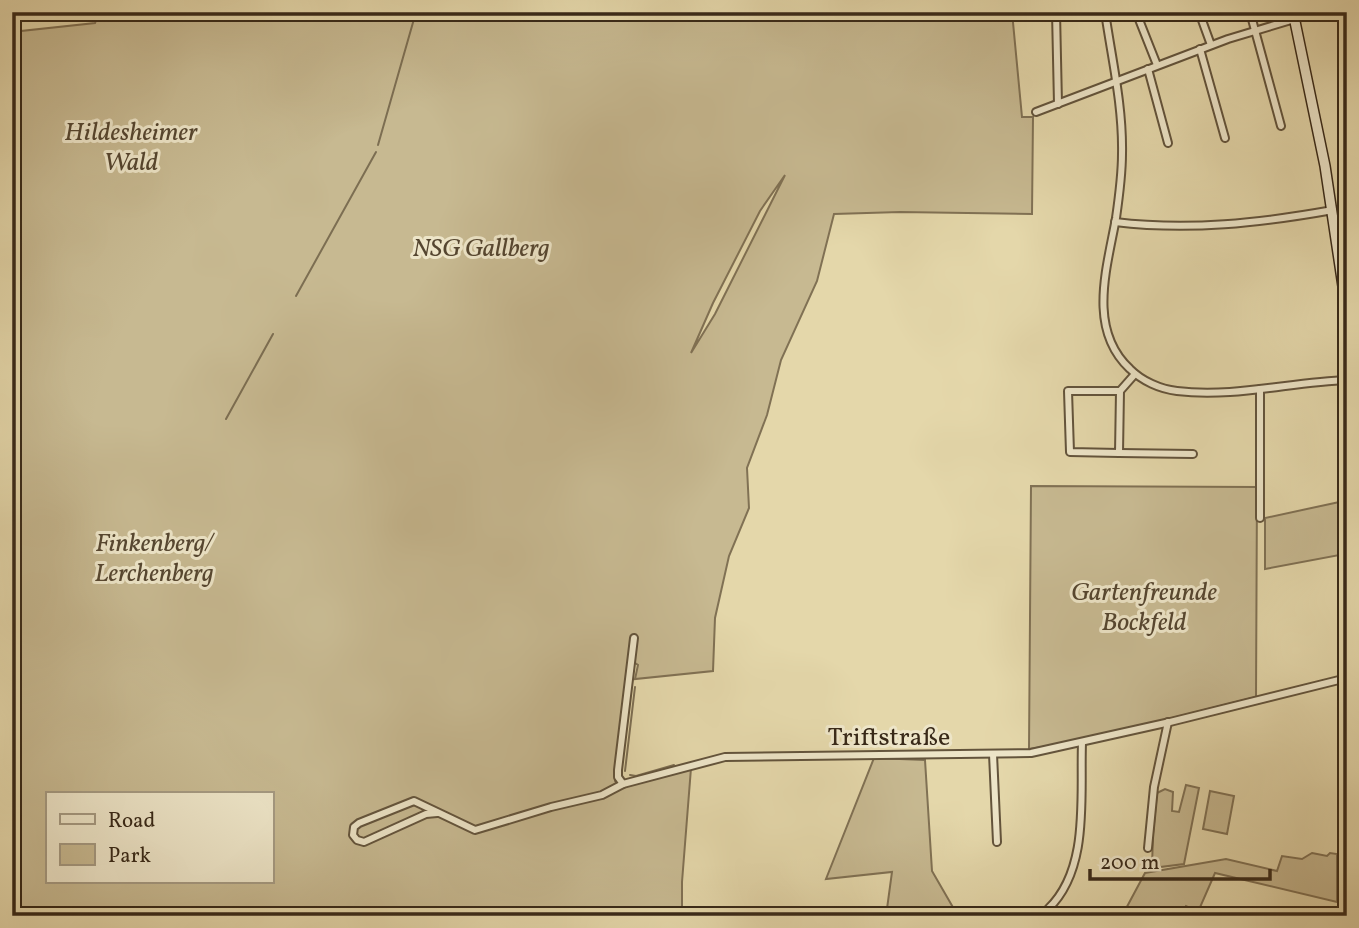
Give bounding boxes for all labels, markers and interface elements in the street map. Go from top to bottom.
park label: Hildesheimer Wald [64,115,198,181]
park label: NSG Gallberg [412,231,550,267]
park label: Finkenberg/ Lerchenberg [94,526,215,592]
park label: Gartenfreunde Bockfeld [1071,575,1218,641]
street label: Triftstraße [828,720,950,756]
legend [46,792,273,883]
text: Road [108,807,155,836]
scale bar [1090,837,1270,881]
text: Park [108,842,151,871]
text: 200 m [1100,849,1160,878]

